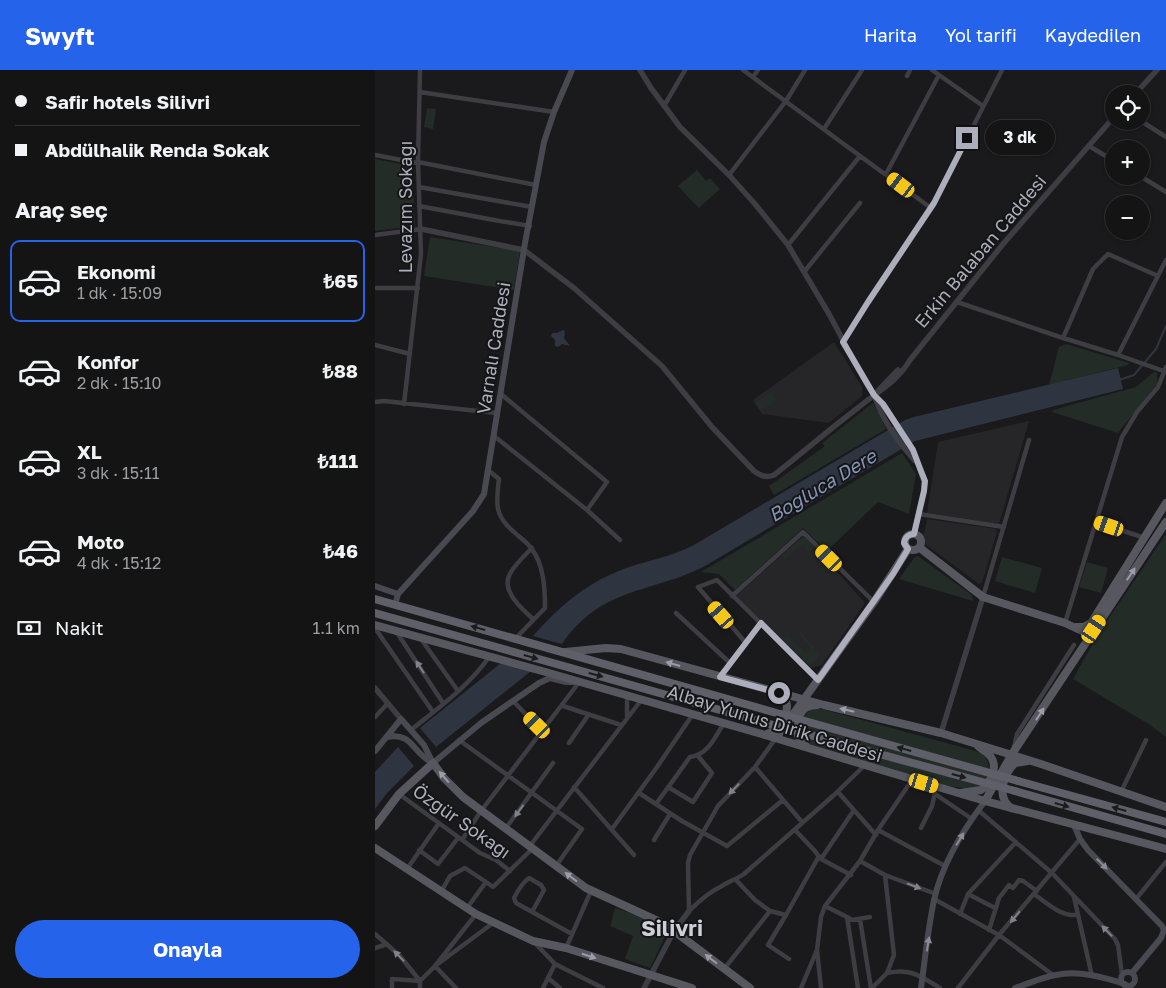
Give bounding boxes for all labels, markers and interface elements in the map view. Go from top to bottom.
text: Swyft [25,21,95,50]
text: Harita [864,24,917,46]
text: Yol tarifi [945,24,1017,46]
text: Kaydedilen [1045,24,1141,46]
map controls [1105,85,1150,240]
button: locate [1105,85,1150,130]
text: Safir hotels Silivri [45,90,210,113]
callout: 3 dk [985,120,1055,156]
route end [956,127,978,149]
text: 3 dk [1004,127,1036,147]
text: Abdülhalik Renda Sokak [45,138,269,161]
button: + [1105,140,1150,185]
street label: Levazım Sokağı [394,141,416,273]
car [884,170,917,200]
street label: Erkin Balaban Caddesi [910,170,1050,332]
button: − [1105,195,1150,240]
text: Araç seç [15,196,108,223]
icon: car [17,259,62,304]
text: Ekonomi [77,260,156,283]
text: ₺65 [323,269,358,292]
street label: Varnalı Caddesi [472,280,514,416]
text: 1 dk · 15:09 [77,283,162,303]
icon: car [17,349,62,394]
text: Konfor [77,350,139,373]
text: ₺88 [323,359,358,382]
text: 2 dk · 15:10 [77,373,161,393]
icon: car [17,439,62,484]
text: XL [77,440,102,463]
water label: Boğluca Dere [764,443,882,526]
text: ₺111 [318,449,358,472]
text: 3 dk · 15:11 [77,463,159,483]
car [1092,514,1125,538]
icon: car [17,529,62,574]
text: Moto [77,530,124,553]
text: ₺46 [323,539,358,562]
car [813,542,844,574]
text: 4 dk · 15:12 [77,553,161,573]
one-way arrow [1127,567,1136,581]
car [705,599,736,631]
car [1079,612,1108,646]
icon: cash [15,614,43,642]
text: Nakit [55,616,104,639]
text: 1.1 km [312,618,360,638]
one-way arrow [470,624,485,632]
one-way arrow [524,653,539,661]
one-way arrow [665,659,680,667]
one-way arrow [415,660,424,674]
one-way arrow [589,671,604,679]
street label: Albay Yunus Dirik Caddesi [665,680,885,766]
route start [768,682,790,704]
one-way arrow [840,706,855,714]
one-way arrow [1035,707,1045,721]
car [521,709,552,741]
one-way arrow [896,745,911,753]
one-way arrow [439,771,450,783]
car [907,771,940,795]
one-way arrow [951,772,966,780]
street label: Özgür Sokağı [409,779,515,863]
one-way arrow [728,782,740,794]
one-way arrow [1055,801,1070,809]
one-way arrow [514,804,524,818]
one-way arrow [1111,805,1126,813]
one-way arrow [956,832,965,845]
one-way arrow [1096,858,1108,870]
one-way arrow [565,872,578,883]
one-way arrow [907,882,921,890]
one-way arrow [1010,911,1021,923]
district label: Silivri [641,914,703,941]
button: Onayla [15,920,360,978]
one-way arrow [1101,925,1113,937]
one-way arrow [924,935,932,951]
one-way arrow [393,950,405,962]
one-way arrow [581,952,596,960]
one-way arrow [705,953,718,964]

